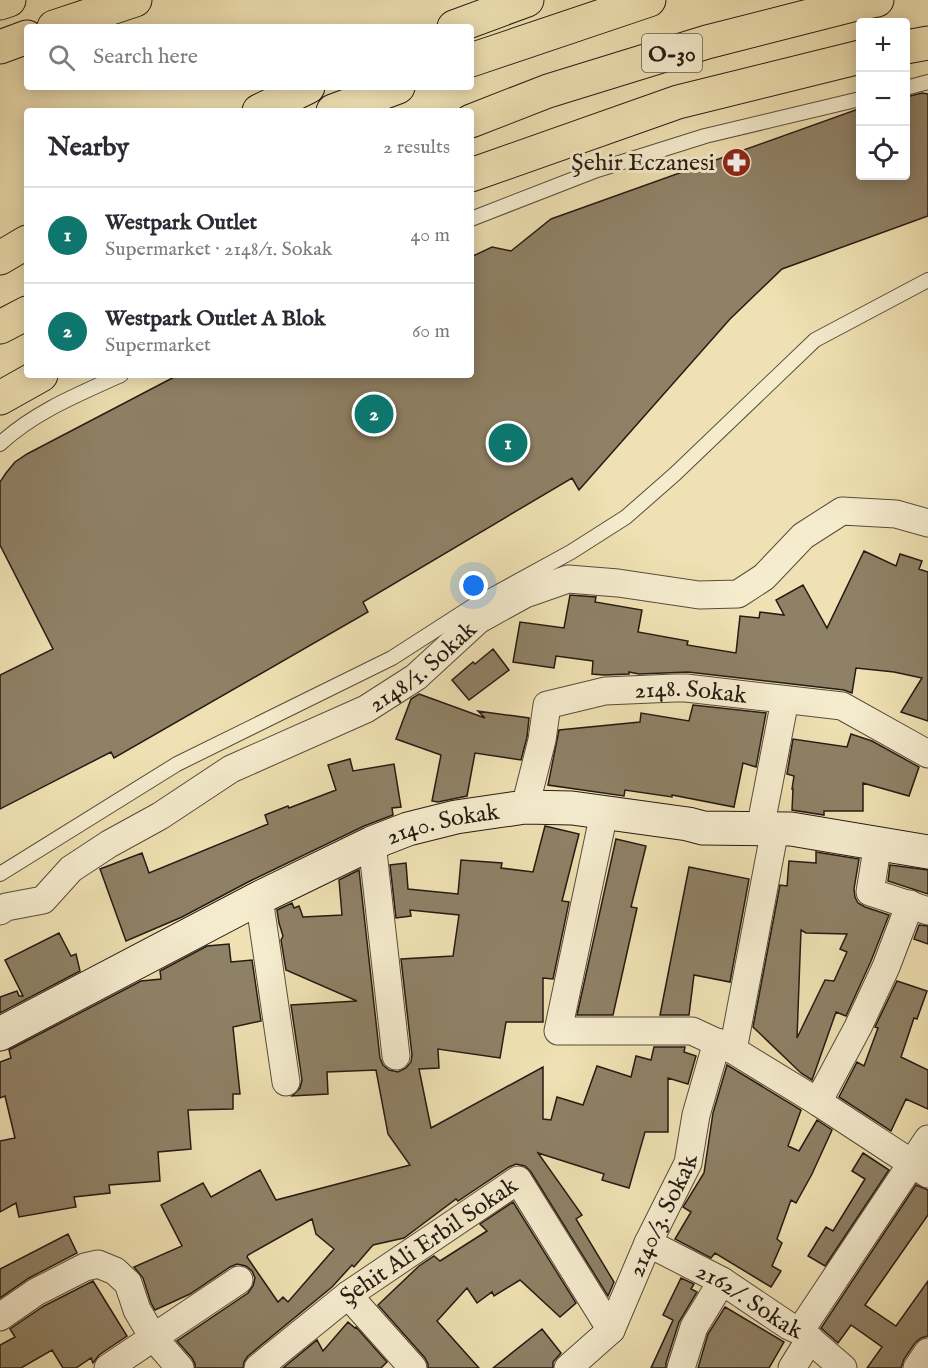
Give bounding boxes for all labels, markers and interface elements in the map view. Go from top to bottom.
map controls [856,18,910,180]
button: + [856,18,910,72]
search box [24,24,474,90]
road number: O-30 [642,34,702,72]
icon: search [45,41,78,74]
text: Search here [93,43,198,71]
button: − [856,72,910,126]
button: locate [856,126,910,180]
text: Nearby [48,131,129,164]
text: 2 results [383,135,450,160]
pharmacy icon: Şehir Eczanesi [720,146,752,178]
place label: Şehir Eczanesi [571,148,715,179]
text: Westpark Outlet [105,209,257,237]
text: 1 [64,223,71,248]
text: 40 m [411,223,450,248]
text: Supermarket · 2148/1. Sokak [105,237,333,262]
text: Westpark Outlet A Blok [105,305,325,333]
text: 2 [63,319,72,344]
text: 60 m [412,319,450,344]
text: Supermarket [105,333,211,358]
pin: 2 [354,392,394,436]
pin: 1 [488,420,528,466]
your location [459,571,488,600]
street label: 2148/1. Sokak [363,615,484,720]
street label: 2148. Sokak [634,674,749,712]
street label: 2140. Sokak [382,797,502,853]
street label: 2140/3. Sokak [621,1153,706,1282]
street label: Şehit Ali Erbil Sokak [334,1171,524,1313]
street label: 2162/. Sokak [690,1256,808,1347]

